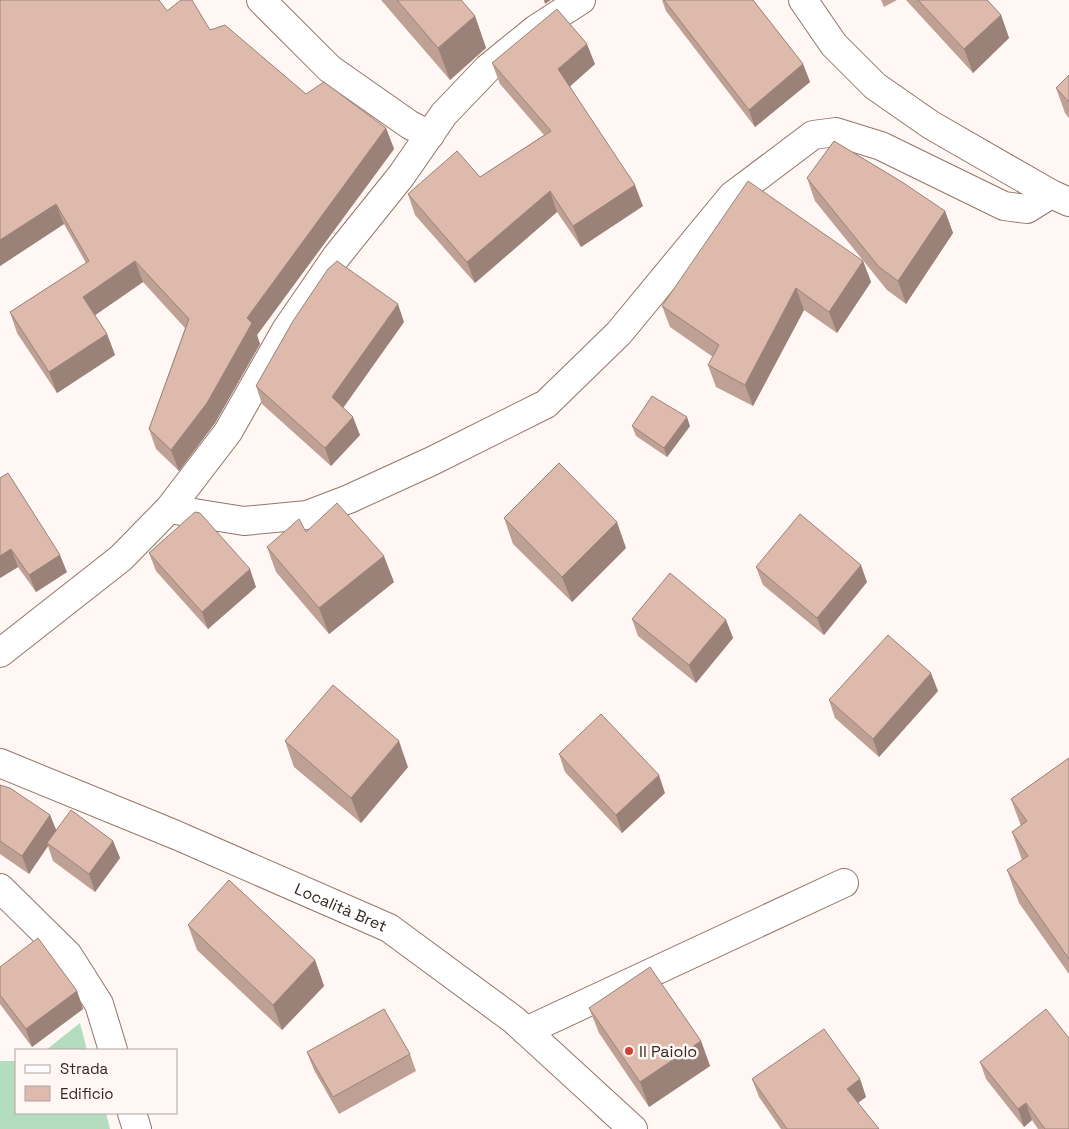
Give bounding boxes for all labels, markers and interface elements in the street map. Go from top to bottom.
street label: Località Bret [291,878,390,937]
place label: Il Paiolo [639,1041,697,1062]
marker: Il Paiolo [623,1045,635,1057]
legend [15,1049,178,1114]
text: Strada [60,1059,109,1078]
text: Edificio [60,1084,114,1103]

